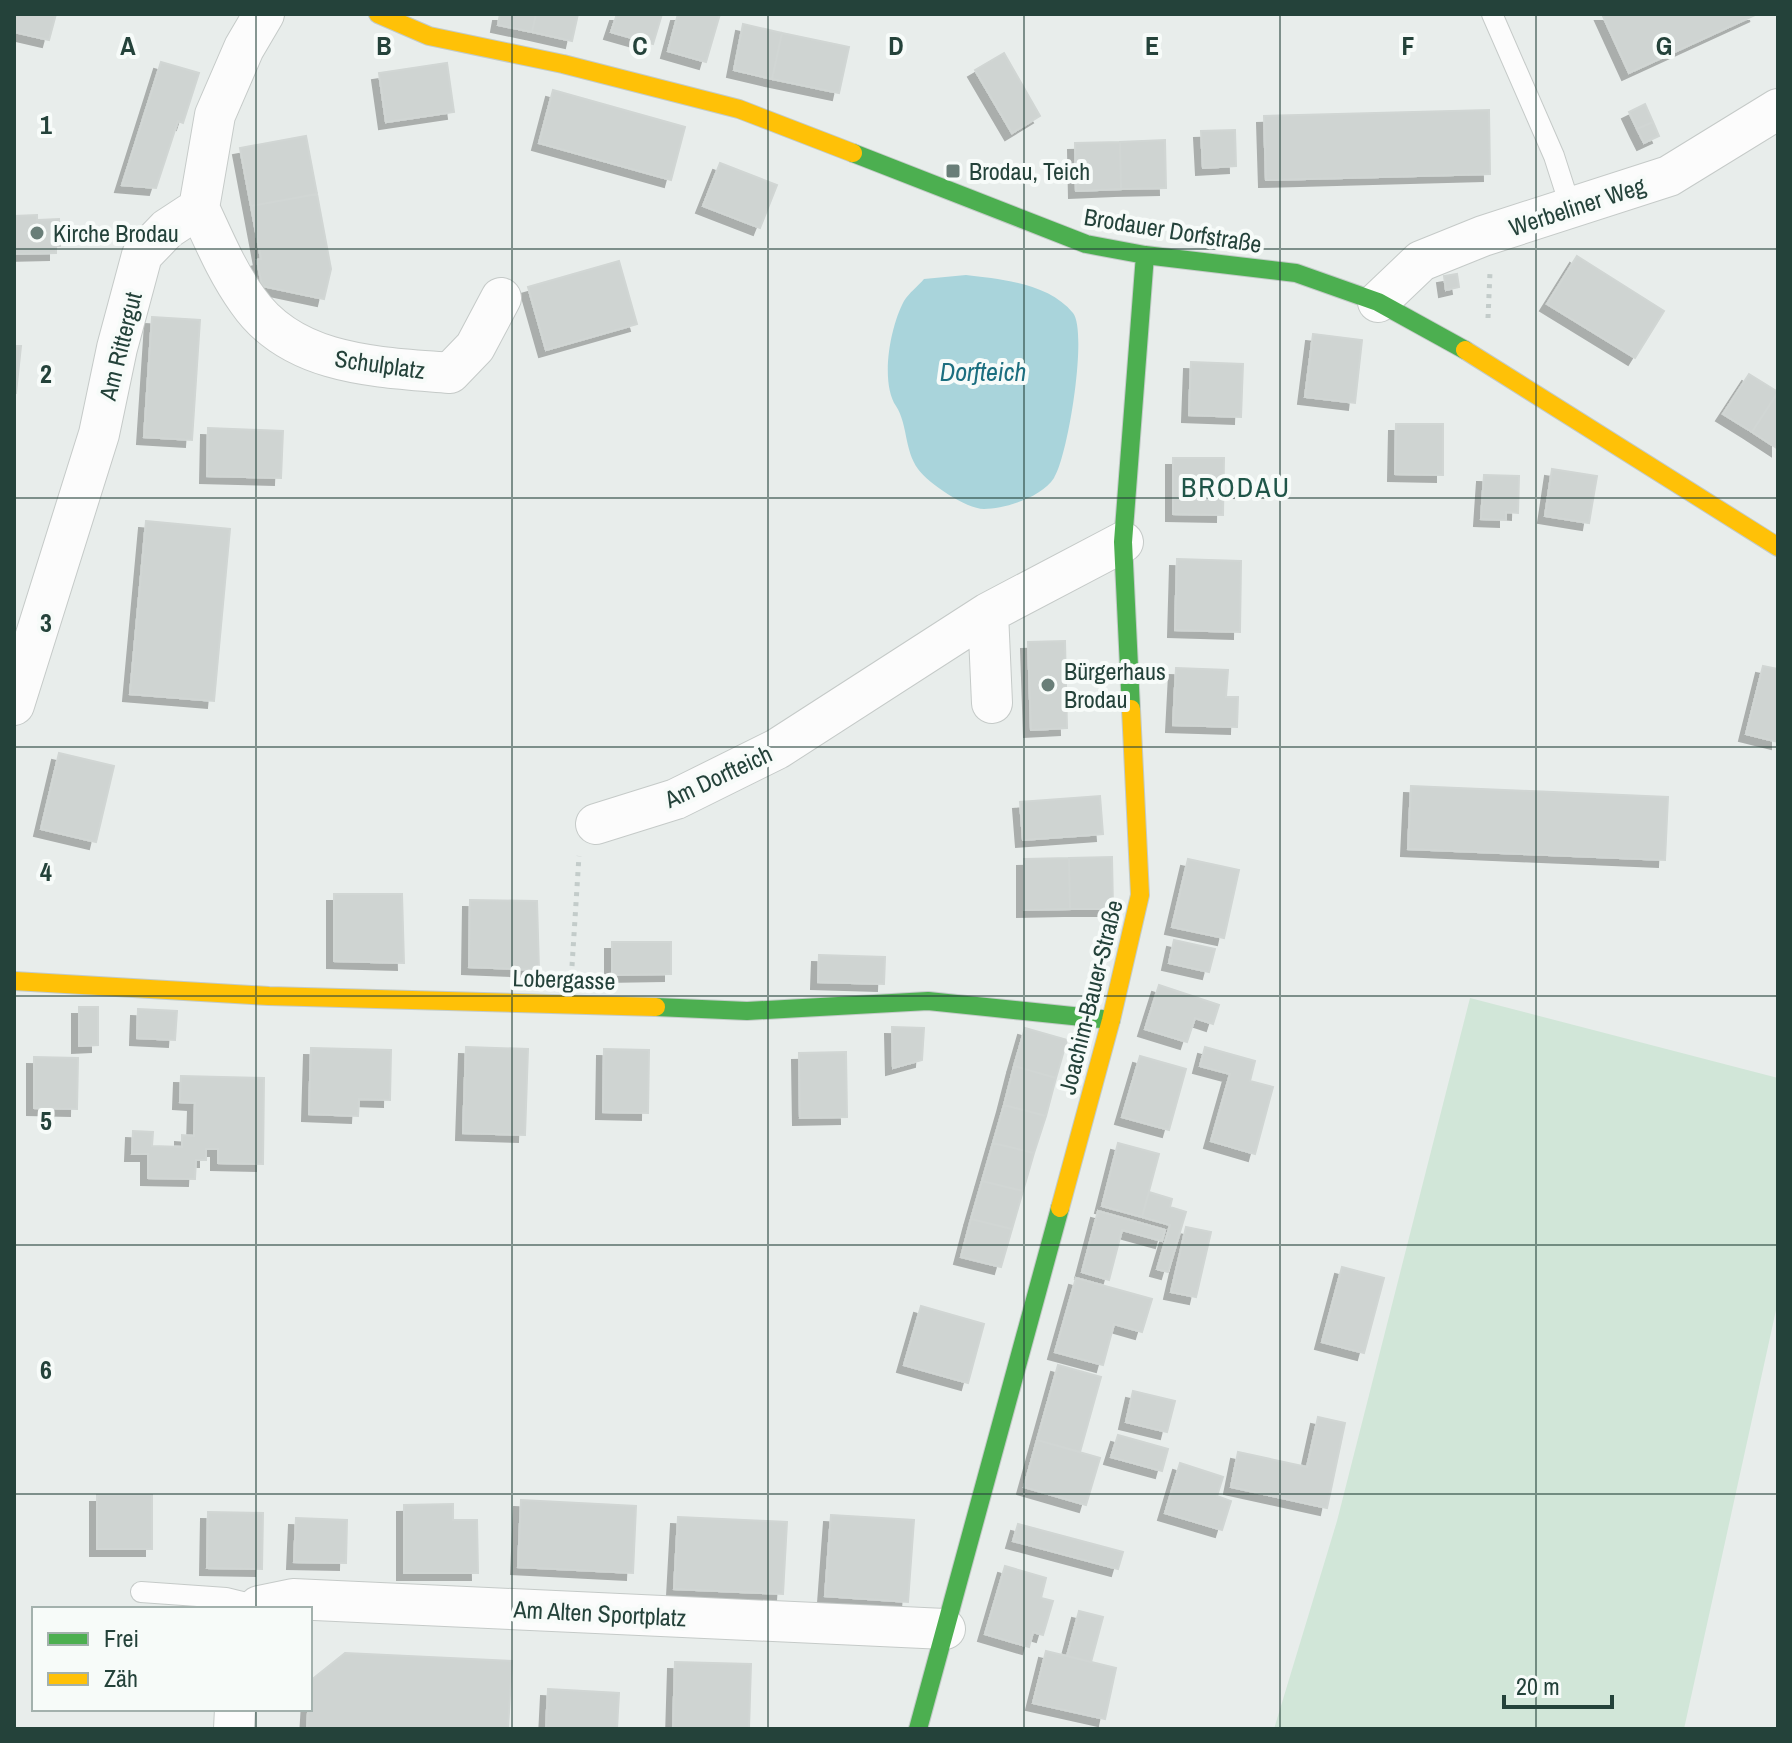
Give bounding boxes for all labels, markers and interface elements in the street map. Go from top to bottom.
text: A [120,28,136,63]
text: B [376,28,392,63]
text: C [632,28,648,63]
text: D [888,28,904,63]
text: E [1145,28,1159,63]
text: F [1401,28,1415,63]
text: G [1656,28,1672,63]
text: 1 [40,107,52,142]
place label: Brodau, Teich [969,155,1090,187]
marker: Brodau, Teich [944,162,962,180]
street label: Werbeliner Weg [1505,169,1649,243]
street label: Brodauer Dorfstraße [1082,200,1264,260]
place label: Kirche Brodau [53,217,179,249]
marker: Kirche Brodau [28,224,46,242]
street label: Am Rittergut [91,288,149,404]
street label: Schulplatz [333,342,427,386]
water label: Dorfteich [940,354,1026,389]
text: 2 [40,356,52,391]
district label: BRODAU [1181,468,1291,506]
text: 3 [40,605,52,640]
place label: Bürgerhaus Brodau [1064,655,1166,715]
marker: Bürgerhaus Brodau [1039,676,1057,694]
street label: Am Dorfteich [658,737,777,815]
text: 4 [40,854,52,889]
street label: Joachim-Bauer-Straße [1050,897,1130,1097]
street label: Lobergasse [512,961,616,997]
text: 5 [40,1103,52,1138]
text: 6 [40,1352,52,1387]
street label: Am Alten Sportplatz [512,1592,687,1634]
legend [32,1607,312,1711]
text: Frei [104,1622,139,1654]
scale bar [1504,1659,1612,1709]
text: Zäh [104,1662,138,1694]
text: 20 m [1516,1670,1560,1702]

